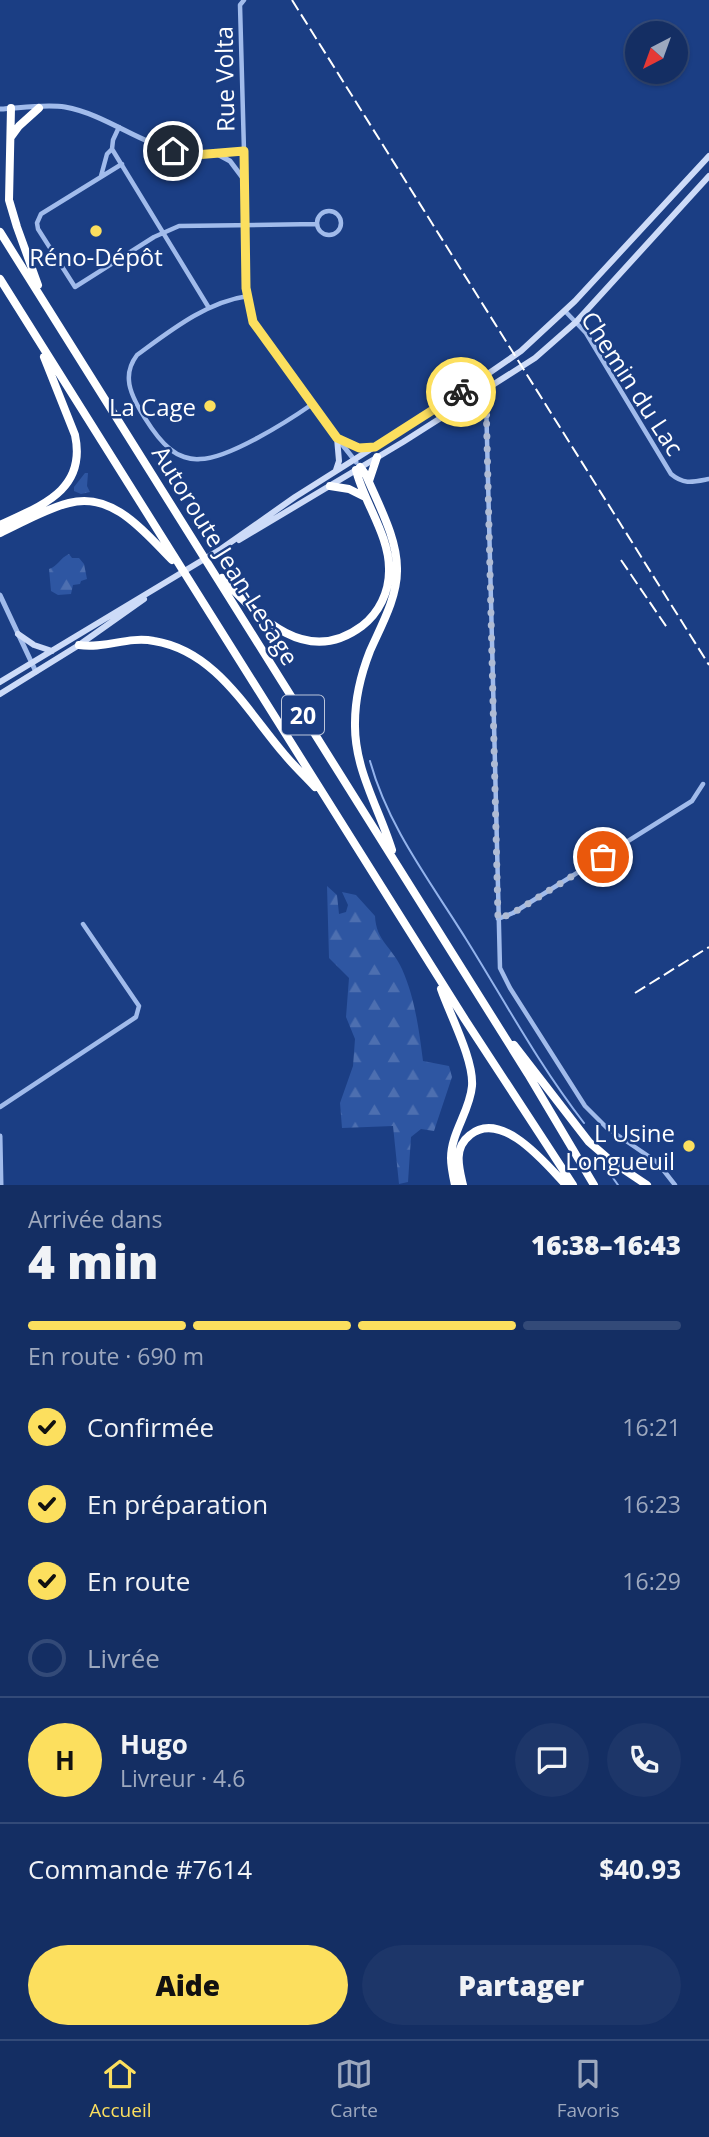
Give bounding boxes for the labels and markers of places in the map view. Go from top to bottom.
pin [143,121,203,181]
marker: Réno-Dépôt [88,223,104,239]
place label: Réno-Dépôt [29,240,163,273]
place label: La Cage [109,390,196,423]
marker: La Cage [202,398,218,414]
pin [573,827,633,887]
place label: L'Usine Longueuil [565,1116,675,1177]
marker: L'Usine Longueuil [681,1138,697,1154]

